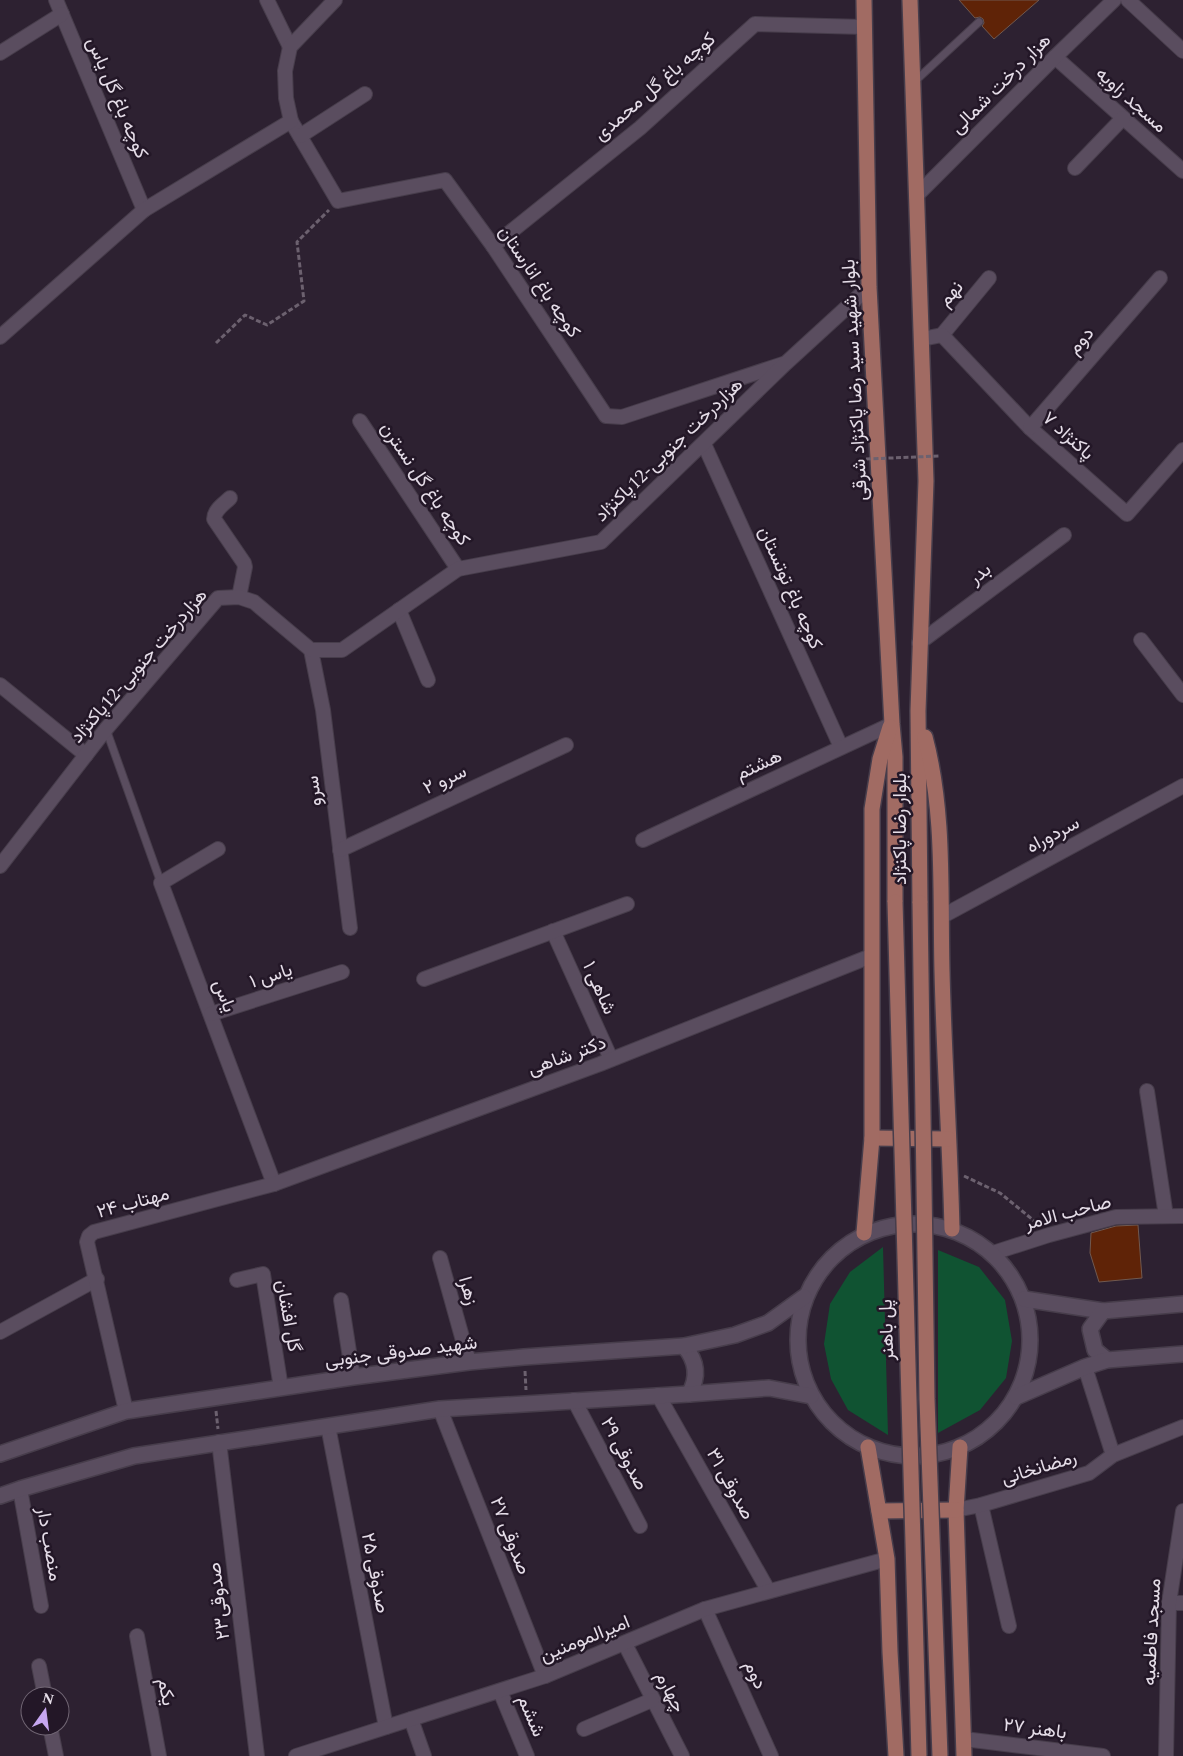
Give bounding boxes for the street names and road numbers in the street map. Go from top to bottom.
street label: کوچه باغ گل محمدی [587,26,723,148]
street label: هزار درخت شمالی [944,27,1058,141]
street label: کوچه باغ گل یاس [78,33,156,163]
street label: مسجد زاویه [1089,60,1173,140]
street label: کوچه باغ انارستان [491,220,587,344]
street label: بلوار شهید سید رضا پاکنژاد شرقی [834,258,876,502]
street label: نهم [931,274,971,314]
street label: دوم [1061,321,1101,361]
street label: هزاردرخت جنوبی-12پاکنژاد [588,371,750,529]
street label: پاکنژاد ۷ [1035,405,1101,467]
street label: کوچه باغ گل نسترن [373,416,477,552]
street label: کوچه باغ توتستان [750,522,830,654]
street label: بدر [962,556,998,593]
street label: هزاردرخت جنوبی-12پاکنژاد [63,582,215,750]
street label: هشتم [731,742,787,788]
street label: سرو ۲ [418,757,472,803]
street label: بلوار رضا پاکنژاد [886,773,915,885]
street label: سرو [298,774,330,808]
street label: سردوراه [1021,809,1085,861]
street label: یاس ۱ [246,955,296,997]
street label: شاهی ۱ [574,957,624,1019]
street label: یاس [204,975,244,1017]
street label: دکتر شاهی [524,1028,610,1084]
street label: مهتاب ۲۴ [93,1179,173,1227]
street label: صاحب الامر [1020,1188,1115,1239]
street label: زهرا [450,1273,486,1309]
street label: گل افشان [267,1278,309,1354]
street label: پل باهنر [871,1299,903,1362]
street label: شهید صدوقی جنوبی [323,1328,479,1376]
street label: صدوقی ۲۹ [593,1412,655,1496]
street label: صدوقی ۳۱ [698,1443,762,1525]
street label: رمضانخانی [998,1443,1080,1493]
street label: صدوقی ۲۷ [482,1493,538,1579]
street label: منصب دار [28,1503,70,1584]
street label: صدوقی ۲۵ [353,1530,397,1616]
street label: صدوقی۲۳ [200,1561,238,1641]
street label: مسجد فاطمیه [1135,1577,1169,1687]
street label: امیرالمومنین [535,1608,635,1670]
street label: دوم [736,1656,774,1694]
street label: چهارم [647,1666,693,1718]
street label: یکم [149,1676,183,1708]
street label: ششم [509,1691,553,1741]
street label: باهنر ۲۷ [1002,1711,1068,1747]

